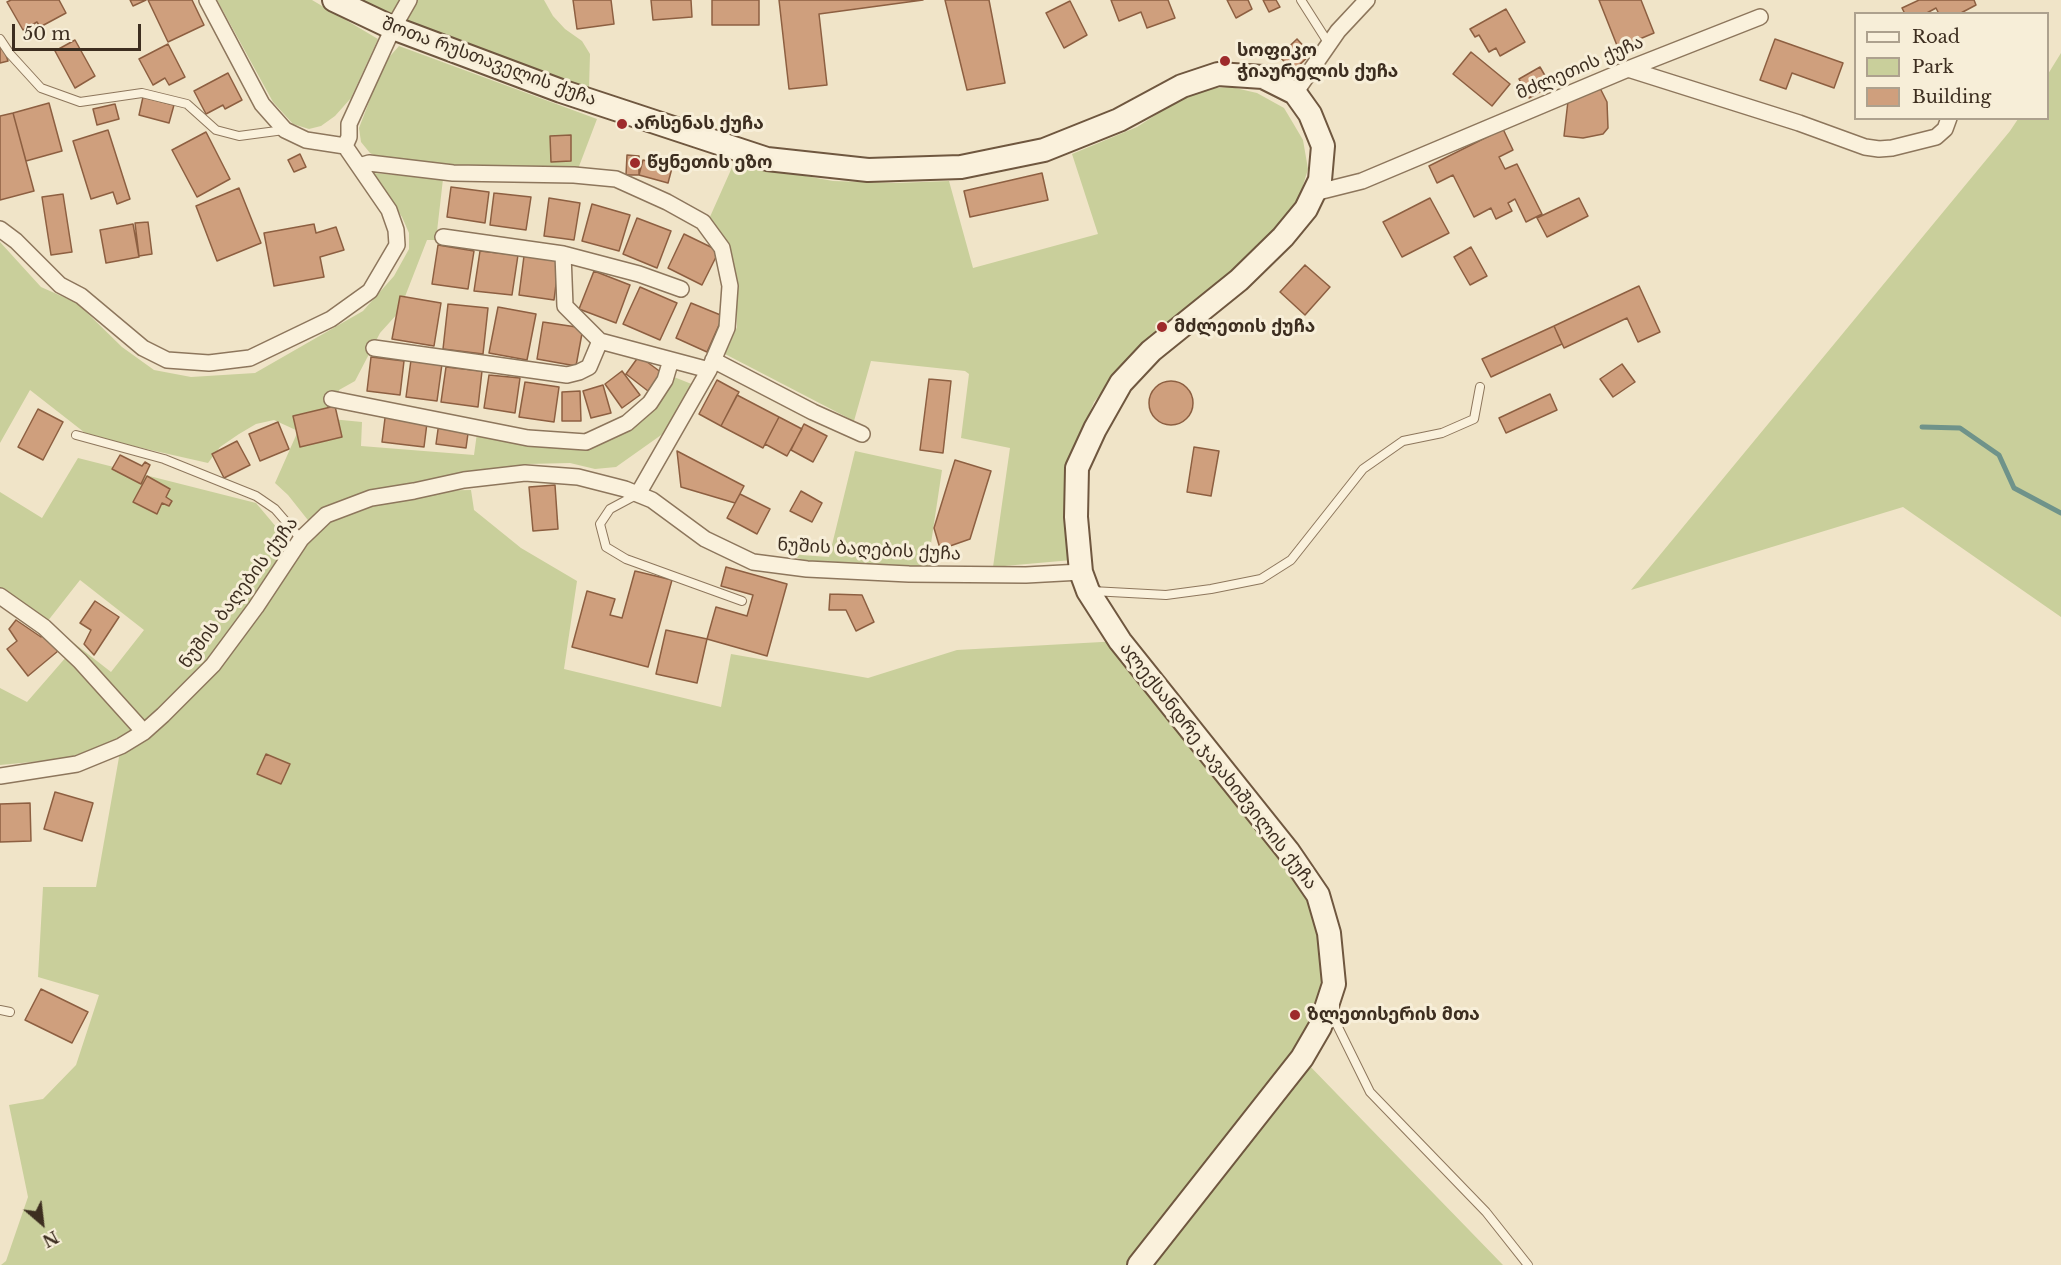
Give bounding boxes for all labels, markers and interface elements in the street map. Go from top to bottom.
scale bar [15,12,144,50]
legend [1854,12,2049,120]
street label: შოთა რუსთაველის ქუჩა [379,13,599,111]
text: 50 m [23,23,71,45]
text: Road [1912,26,1960,48]
street label: მძლეთის ქუჩა [1513,31,1647,105]
place label: სოფიკო ჭიაურელის ქუჩა [1237,40,1398,82]
marker: სოფიკო ჭიაურელის ქუჩა [1218,54,1232,68]
text: Park [1912,56,1954,78]
text: Building [1912,86,1991,108]
place label: არსენას ქუჩა [634,113,764,135]
marker: არსენას ქუჩა [615,117,629,131]
place label: წყნეთის ეზო [647,152,772,174]
marker: წყნეთის ეზო [628,156,642,170]
place label: მძლეთის ქუჩა [1174,316,1315,338]
marker: მძლეთის ქუჩა [1155,320,1169,334]
street label: ნუშის ბაღების ქუჩა [175,513,303,673]
street label: ნუშის ბაღების ქუჩა [777,534,961,566]
street label: ალექსანდრე ჯავახიშვილის ქუჩა [1115,638,1321,894]
place label: ზლეთისერის მთა [1307,1004,1480,1026]
marker: ზლეთისერის მთა [1288,1008,1302,1022]
north arrow [12,1193,72,1253]
text: N [39,1227,62,1251]

